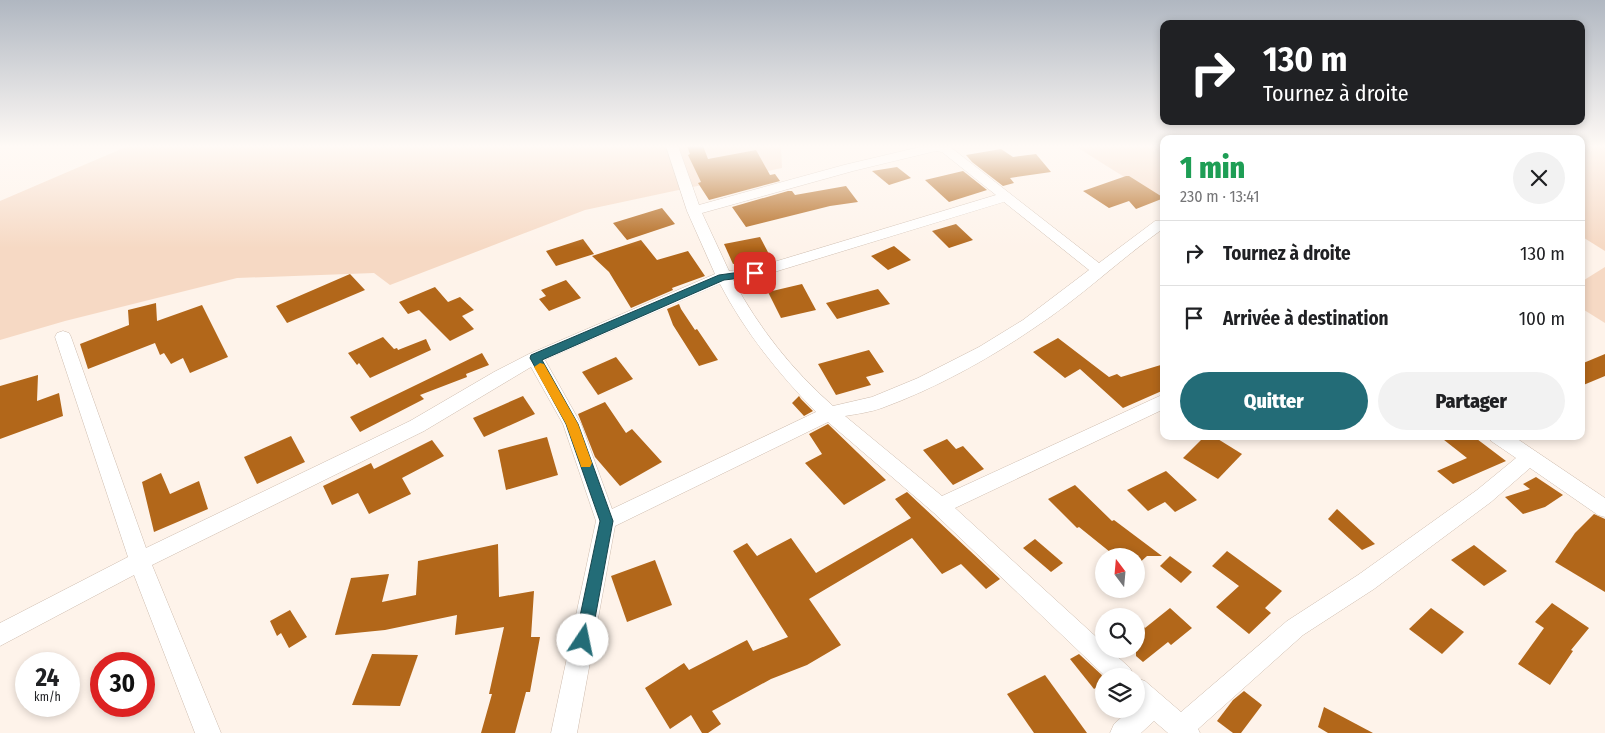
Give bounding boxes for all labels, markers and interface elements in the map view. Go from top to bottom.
text: 130 m [1263,38,1347,80]
icon: right [1180,40,1245,105]
text: Tournez à droite [1263,80,1409,107]
text: 1 min [1180,150,1245,186]
button: close [1513,152,1565,204]
text: 230 m · 13:41 [1180,187,1259,206]
icon: right [1180,239,1208,267]
text: Tournez à droite [1223,242,1351,265]
text: 130 m [1520,242,1565,265]
pin [734,252,776,294]
icon: arrive [741,259,769,287]
icon: arrive [1180,304,1208,332]
text: Arrivée à destination [1223,307,1389,330]
text: 100 m [1519,307,1565,330]
button: Quitter [1180,372,1368,430]
button: Partager [1378,372,1565,430]
north arrow [1095,548,1145,598]
map controls [1095,548,1145,718]
button: search [1095,608,1145,658]
position arrow [556,613,608,665]
speed limit sign: 30 [90,652,155,717]
text: 24 [36,663,59,693]
button: layers [1095,668,1145,718]
text: km/h [34,690,61,704]

